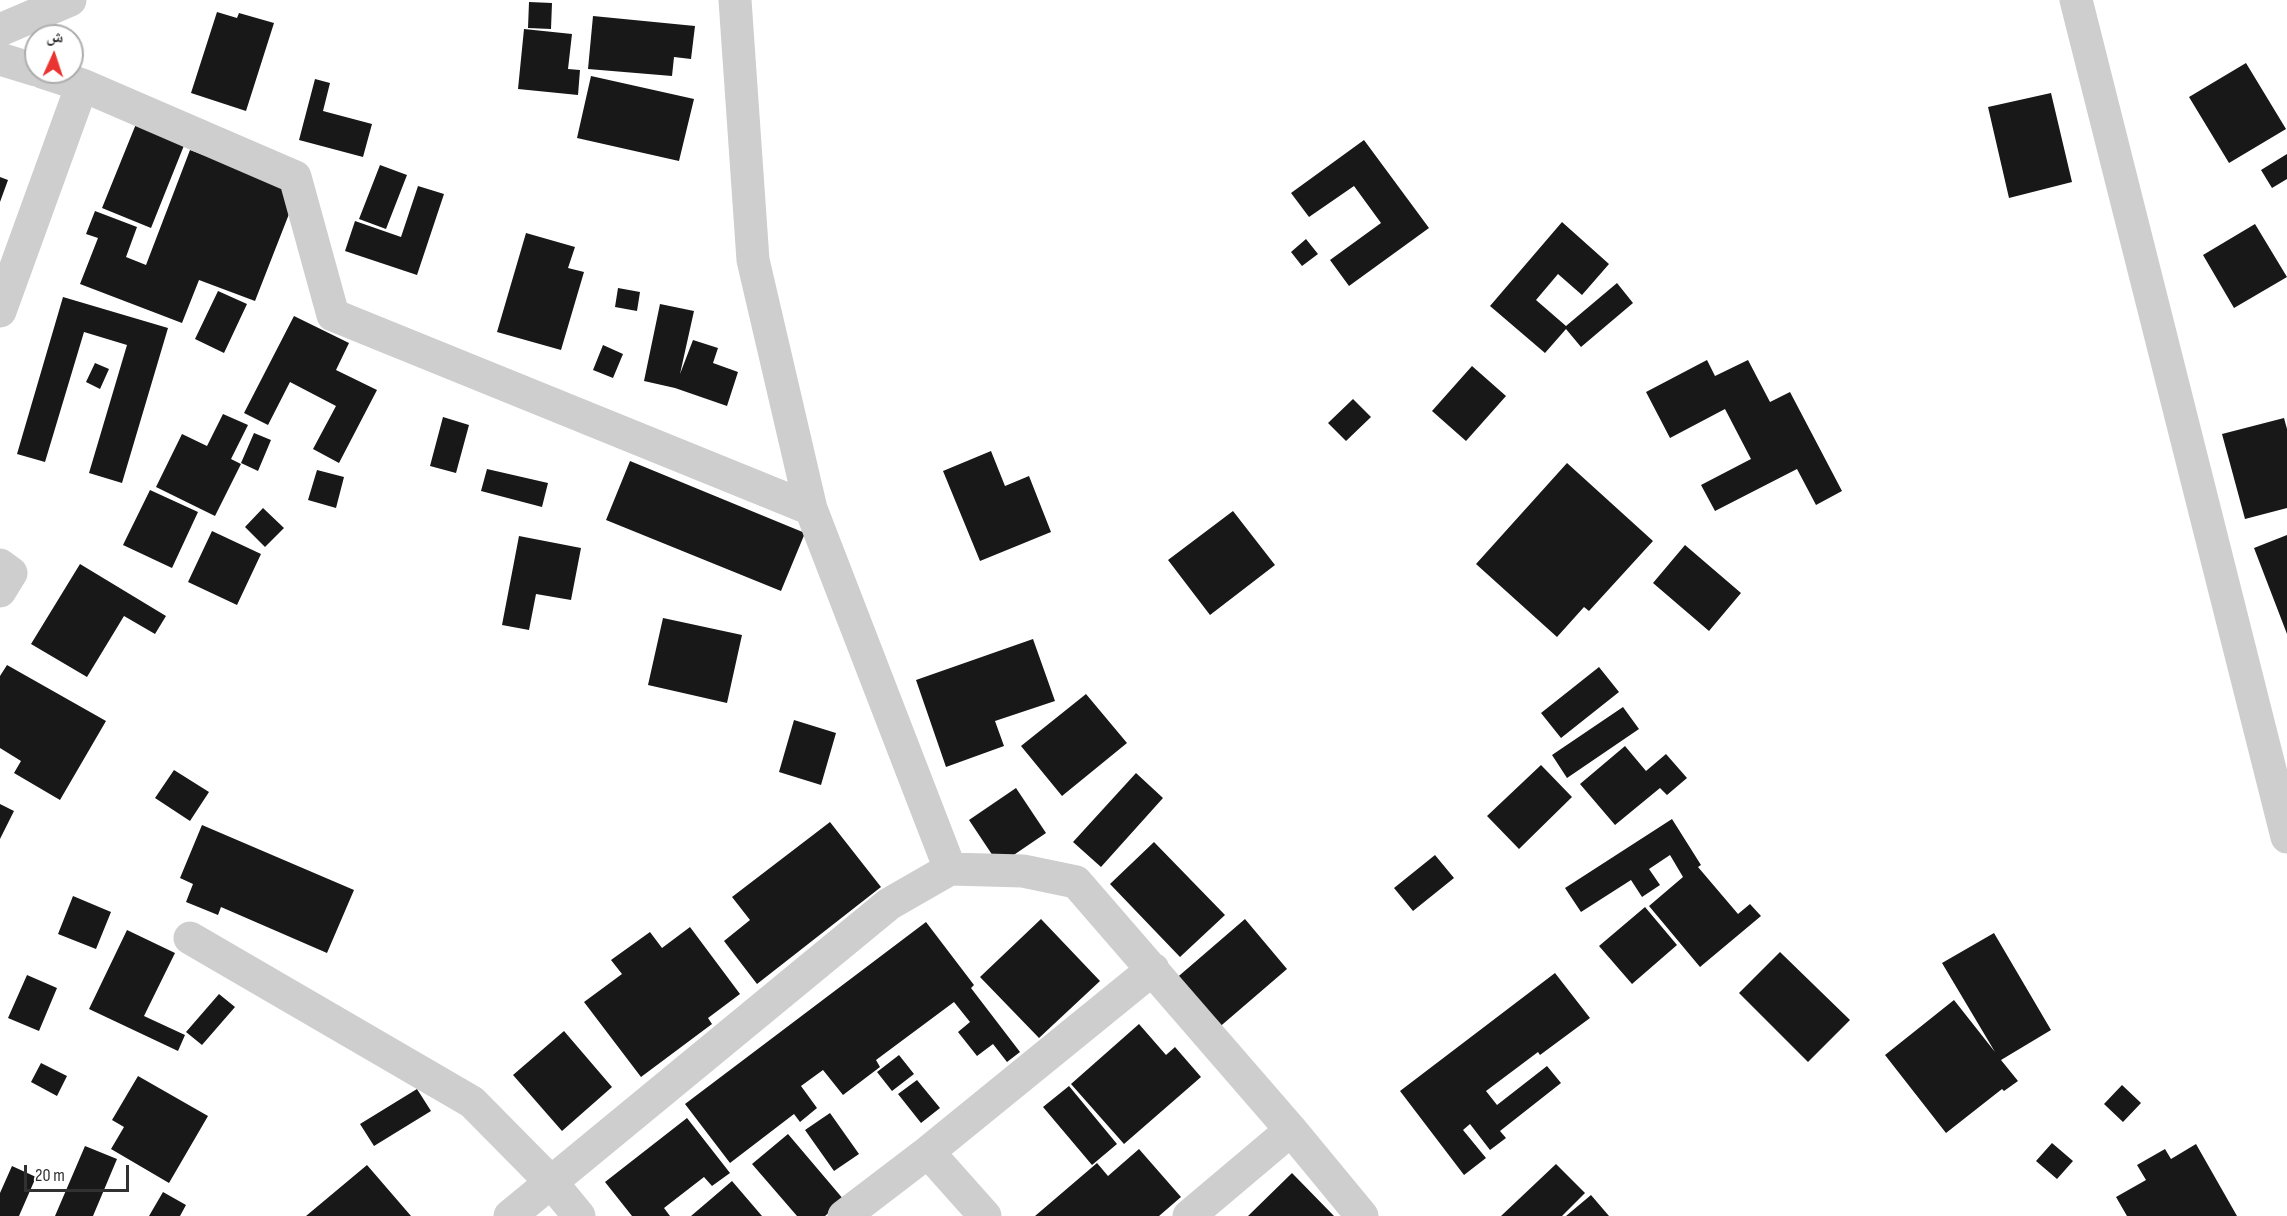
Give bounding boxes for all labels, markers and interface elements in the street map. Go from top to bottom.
north arrow [24,24,84,84]
text: ش [46,28,64,47]
scale bar [27,1153,132,1191]
text: 20 m [35,1165,65,1186]

